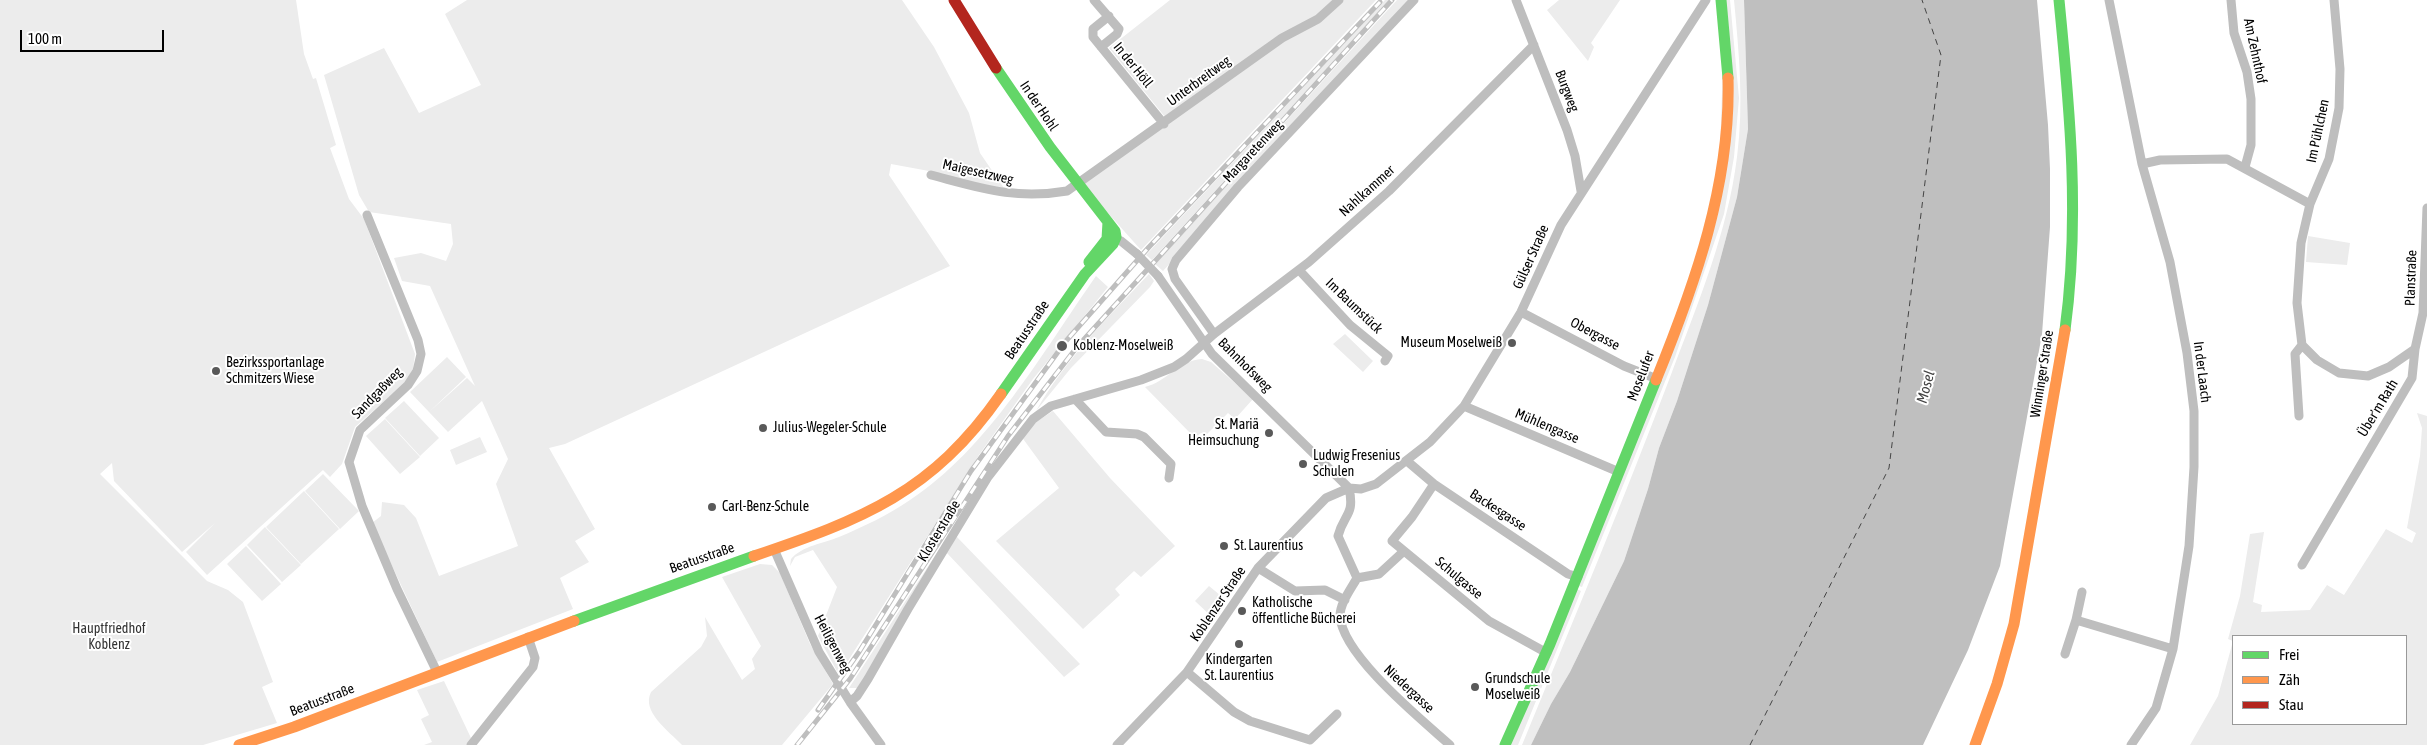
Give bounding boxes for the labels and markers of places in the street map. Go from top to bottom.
place label: Museum Moselweiß [1401,335,1502,351]
marker: Museum Moselweiß [1506,337,1518,349]
place label: Koblenz-Moselweiß [1073,338,1173,354]
marker: Koblenz-Moselweiß [1055,339,1069,353]
place label: Bezirkssportanlage Schmitzers Wiese [226,355,324,388]
marker: Bezirkssportanlage Schmitzers Wiese [210,365,222,377]
place label: St. Mariä Heimsuchung [1188,417,1259,450]
place label: Julius-Wegeler-Schule [773,420,887,436]
marker: Julius-Wegeler-Schule [757,422,769,434]
marker: St. Mariä Heimsuchung [1263,427,1275,439]
place label: Ludwig Fresenius Schulen [1313,448,1400,481]
marker: Ludwig Fresenius Schulen [1297,458,1309,470]
place label: Carl-Benz-Schule [722,499,809,515]
marker: Carl-Benz-Schule [706,501,718,513]
place label: St. Laurentius [1234,538,1303,554]
marker: St. Laurentius [1218,540,1230,552]
place label: Katholische öffentliche Bücherei [1252,595,1356,628]
marker: Katholische öffentliche Bücherei [1236,605,1248,617]
marker: Kindergarten St. Laurentius [1233,638,1245,650]
place label: Kindergarten St. Laurentius [1204,652,1274,684]
place label: Grundschule Moselweiß [1485,671,1550,704]
marker: Grundschule Moselweiß [1469,681,1481,693]

